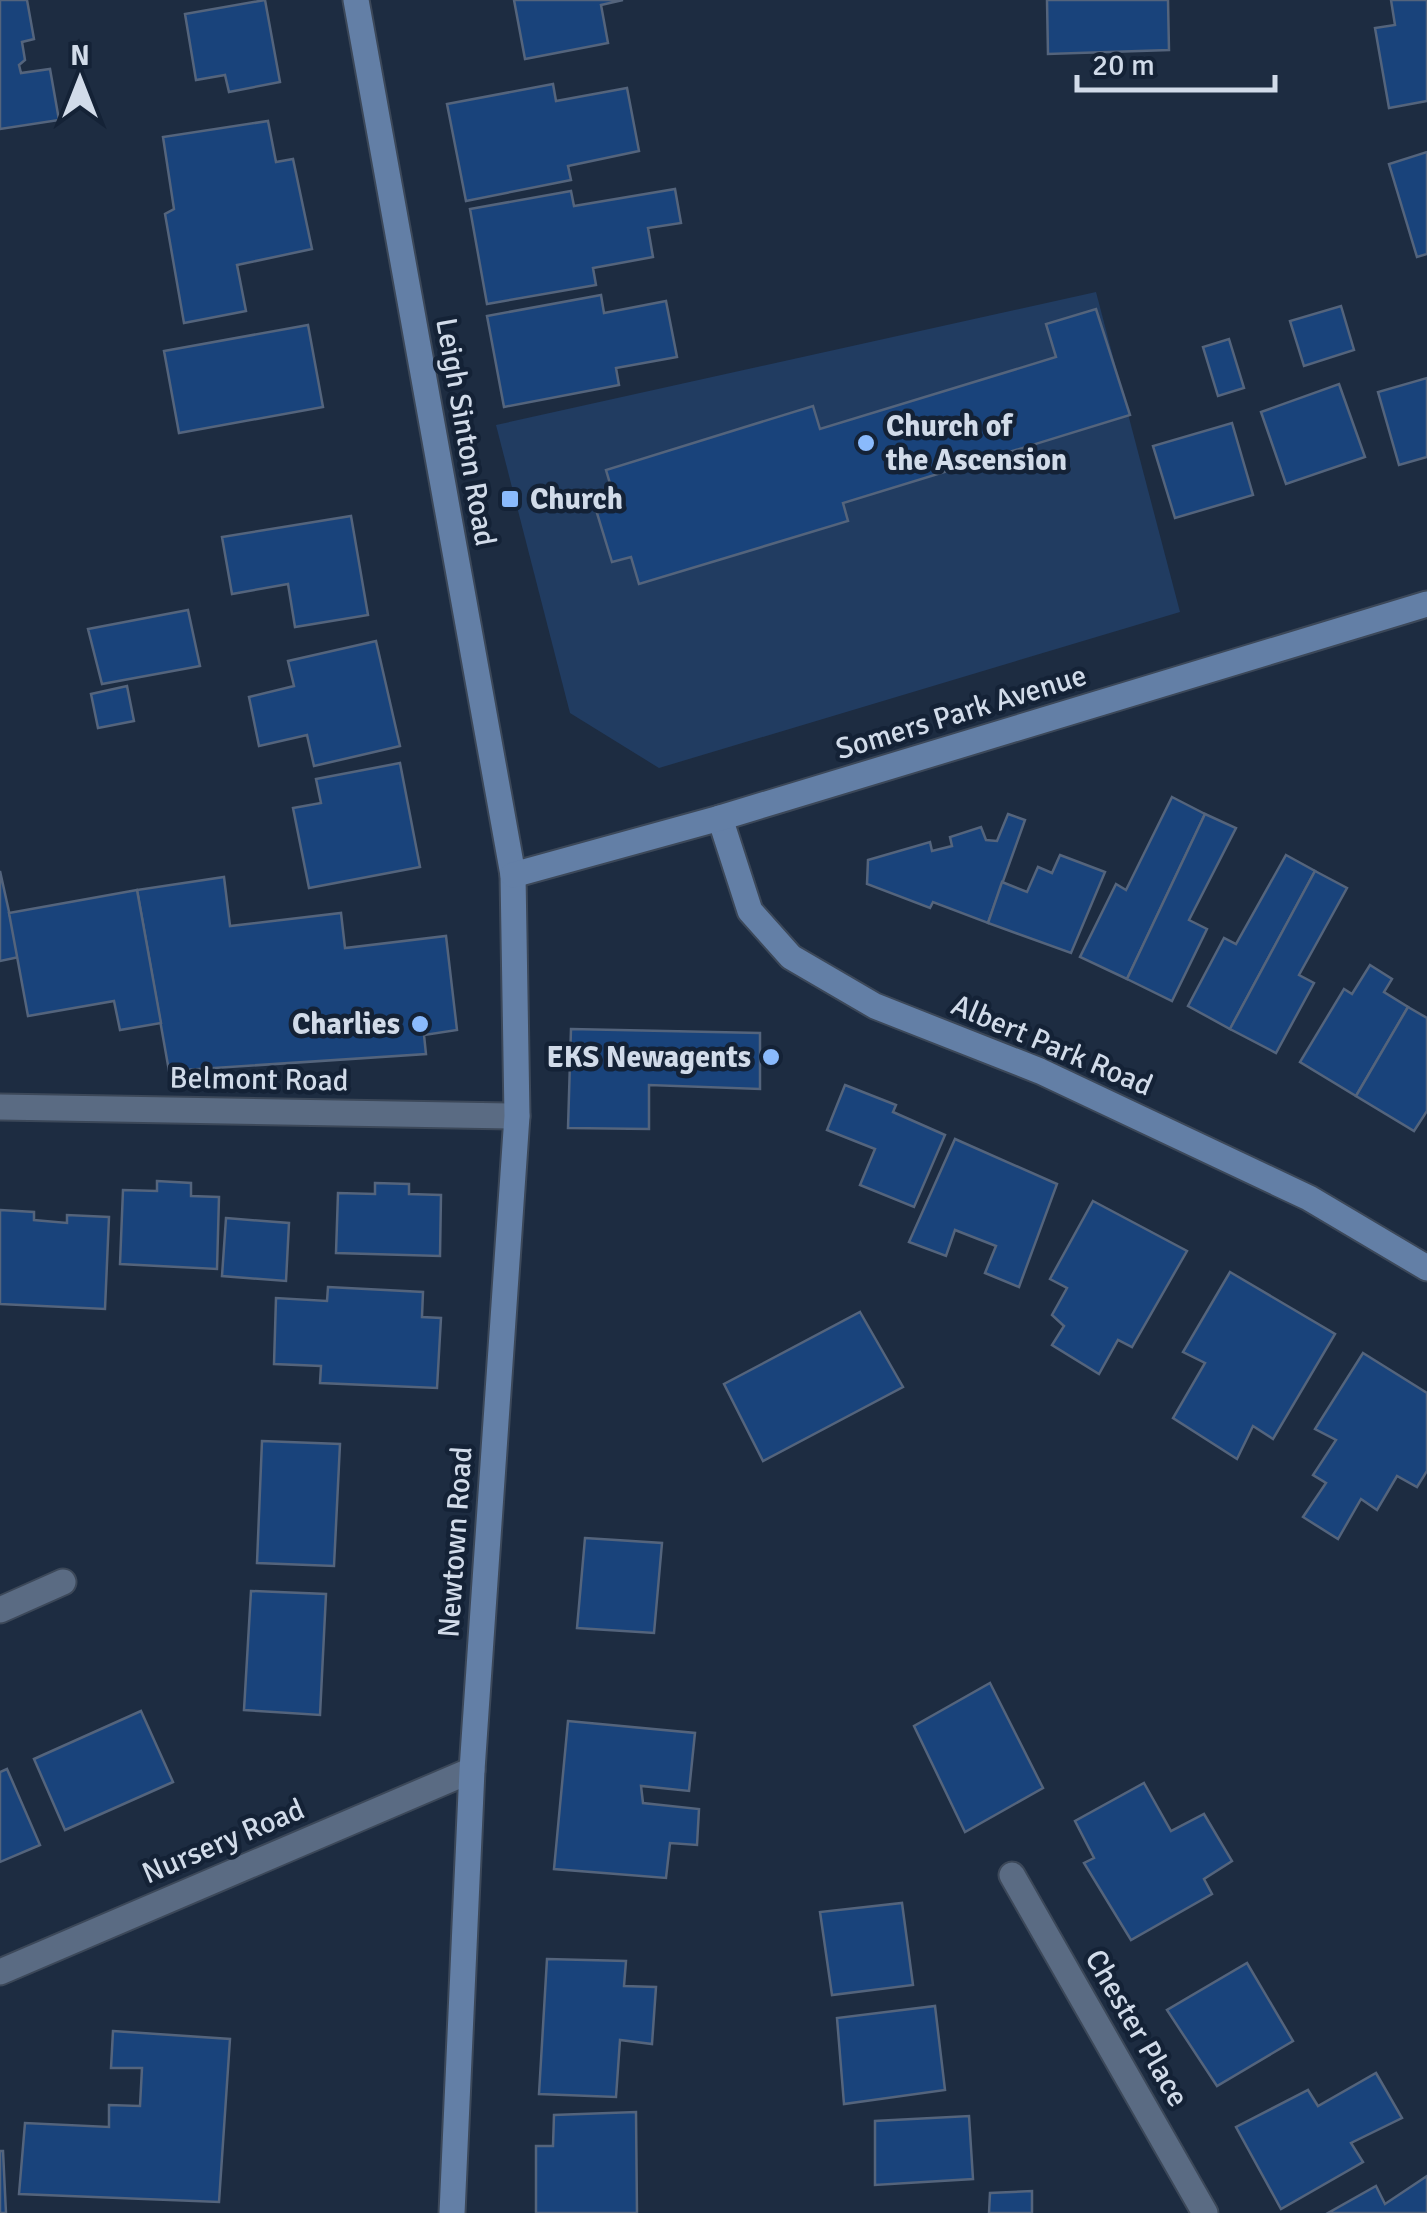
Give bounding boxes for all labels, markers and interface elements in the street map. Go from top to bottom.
north arrow [30,30,130,130]
scale bar [1077,30,1274,92]
text: N [70,39,90,73]
text: 20 m [1092,47,1155,84]
street label: Leigh Sinton Road [427,315,504,549]
place label: Church of the Ascension [885,408,1067,479]
marker: Church of the Ascension [855,432,877,454]
place label: Church [530,481,623,518]
marker: Church [499,488,521,510]
street label: Somers Park Avenue [831,657,1091,768]
street label: Albert Park Road [946,986,1158,1104]
place label: Charlies [292,1006,400,1043]
marker: Charlies [409,1013,431,1035]
place label: EKS Newagents [547,1039,751,1076]
marker: EKS Newagents [760,1046,782,1068]
street label: Belmont Road [169,1059,349,1100]
street label: Newtown Road [430,1445,481,1639]
street label: Nursery Road [137,1791,310,1892]
street label: Chester Place [1077,1943,1196,2113]

